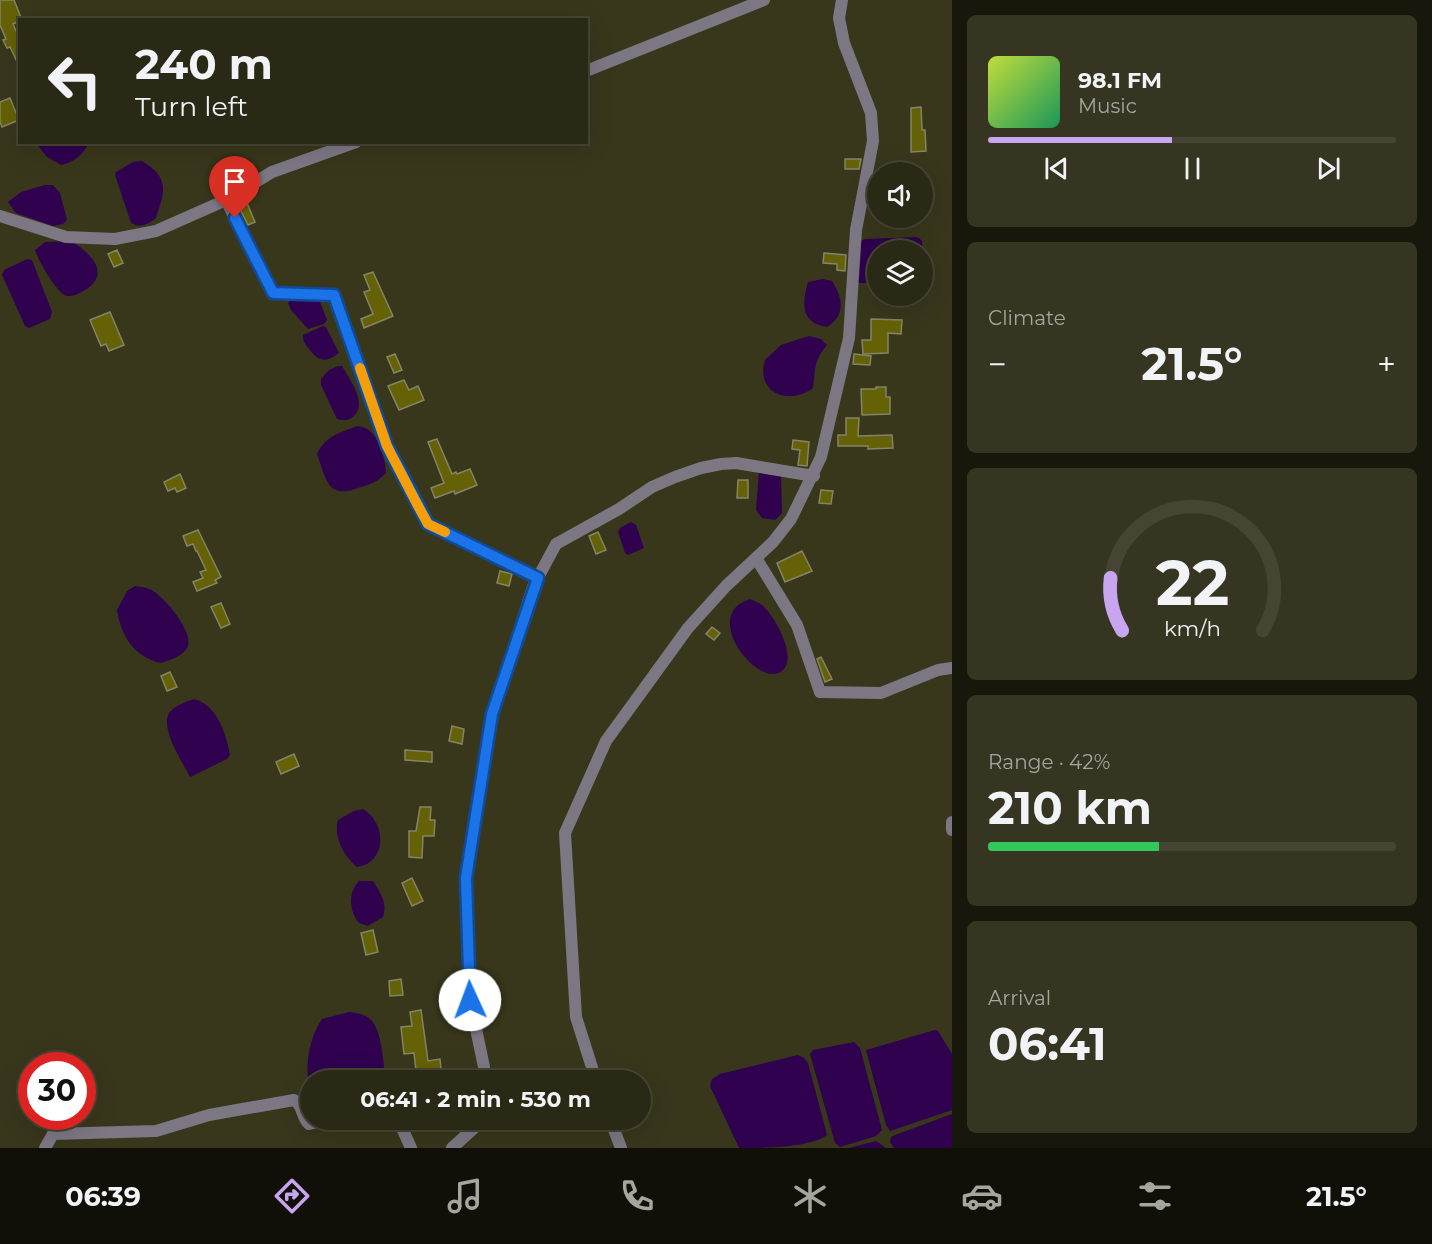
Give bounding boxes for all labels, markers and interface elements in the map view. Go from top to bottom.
text: 240 m [135,38,273,90]
icon: left [36,42,114,120]
text: 98.1 FM [1078,67,1162,94]
text: Turn left [135,90,248,123]
text: Music [1078,94,1137,118]
icon: previous [1040,152,1073,185]
icon: pause [1176,152,1209,185]
icon: next [1312,152,1345,185]
pin [209,156,260,218]
map controls [867,162,933,306]
button: sound [867,162,933,228]
icon: arrive [218,165,251,198]
button: layers [867,240,933,306]
text: Climate [988,306,1066,330]
text: 21.5° [1141,336,1243,391]
text: − [988,344,1007,384]
text: + [1377,344,1396,384]
text: 22 [1155,545,1229,621]
text: km/h [1163,615,1221,641]
text: Range · 42% [988,750,1110,774]
text: 210 km [988,780,1152,835]
position arrow [438,968,502,1032]
text: Arrival [988,986,1051,1010]
text: 06:41 [988,1016,1107,1071]
speed limit sign: 30 [18,1052,96,1130]
text: 06:41 · 2 min · 530 m [360,1086,591,1113]
icon: directions [271,1175,313,1217]
icon: music [444,1175,486,1217]
icon: phone [616,1175,658,1217]
icon: climate [789,1175,831,1217]
icon: car [961,1175,1003,1217]
icon: filters [1134,1175,1176,1217]
text: 06:39 [65,1180,141,1213]
text: 21.5° [1306,1180,1367,1213]

